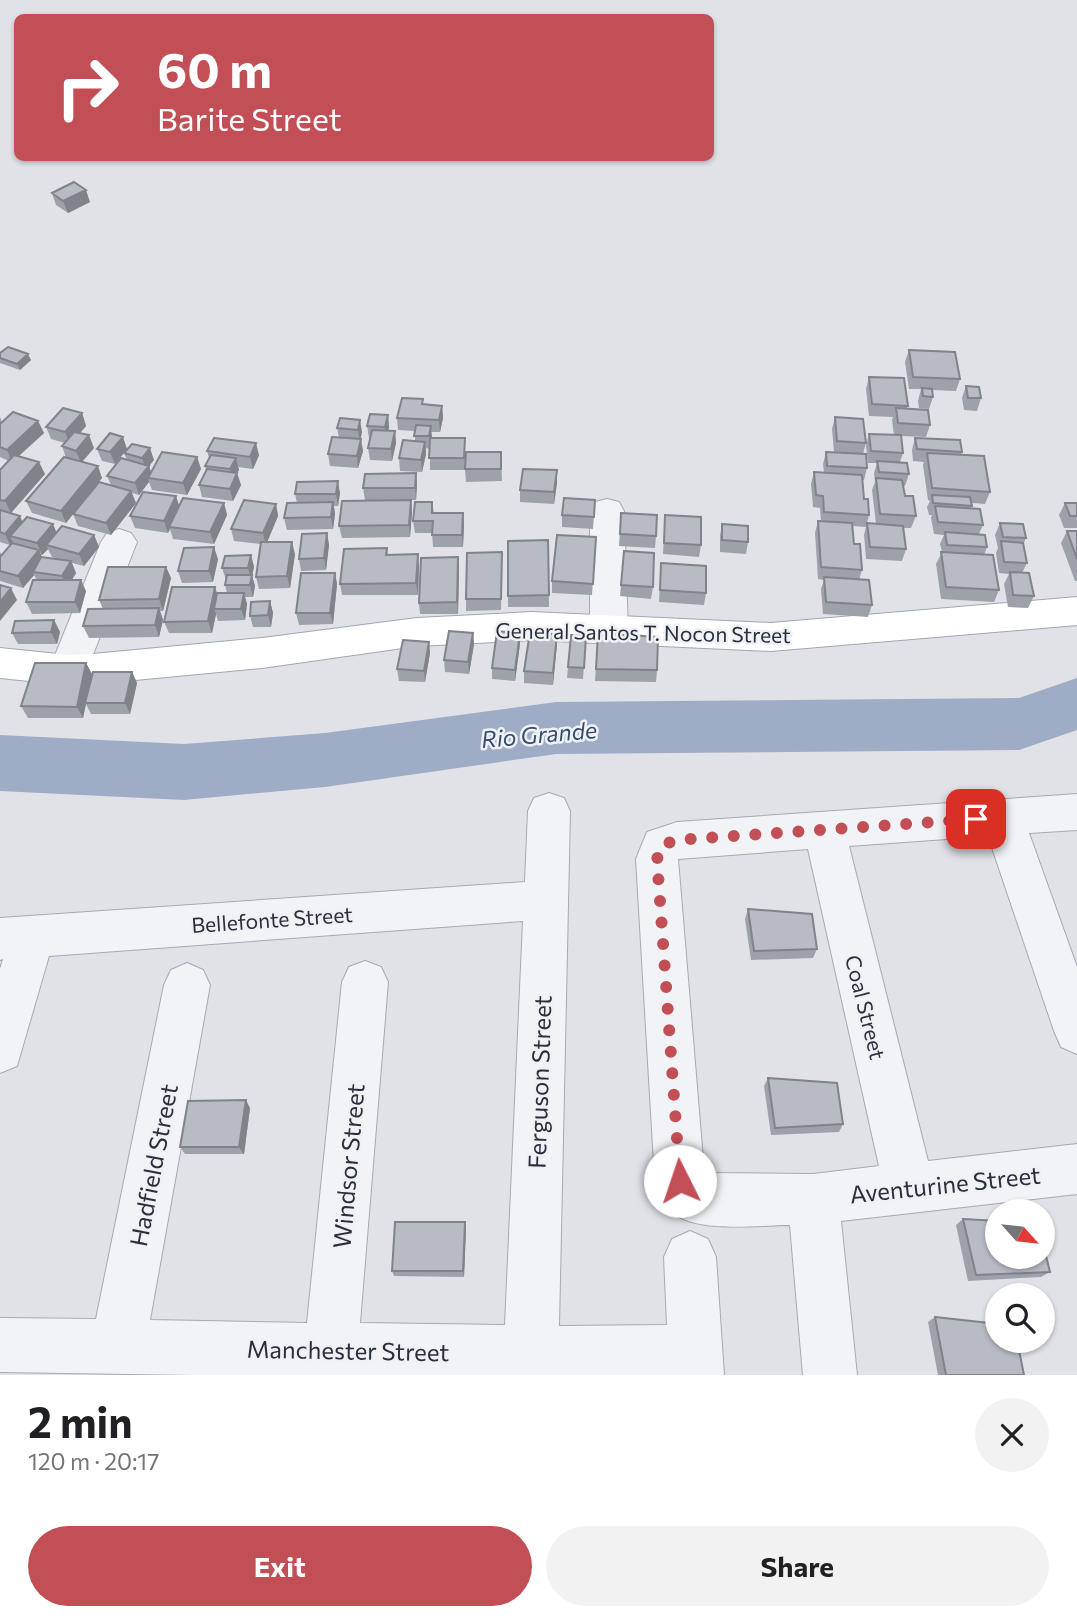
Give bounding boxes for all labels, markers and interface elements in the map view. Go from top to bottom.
text: 60 m [157,38,272,98]
icon: right [42,42,133,133]
text: Barite Street [157,98,342,138]
street label: General Santos T. Nocon Street [495,617,791,647]
water label: Rio Grande [480,715,598,753]
pin [946,789,1006,849]
icon: arrive [957,800,995,838]
street label: Bellefonte Street [191,901,353,937]
street label: Coal Street [841,952,891,1062]
street label: Ferguson Street [521,995,557,1169]
street label: Hadfield Street [123,1081,183,1249]
street label: Windsor Street [326,1082,370,1250]
position arrow [643,1144,717,1218]
street label: Aventurine Street [848,1160,1042,1208]
north arrow [985,1199,1055,1269]
map controls [985,1199,1055,1353]
button: search [985,1283,1055,1353]
street label: Manchester Street [246,1334,450,1366]
text: 2 min [28,1395,133,1447]
button: close [975,1398,1049,1472]
text: 120 m · 20:17 [28,1447,159,1475]
button: Exit [28,1526,532,1606]
button: Share [546,1526,1049,1606]

